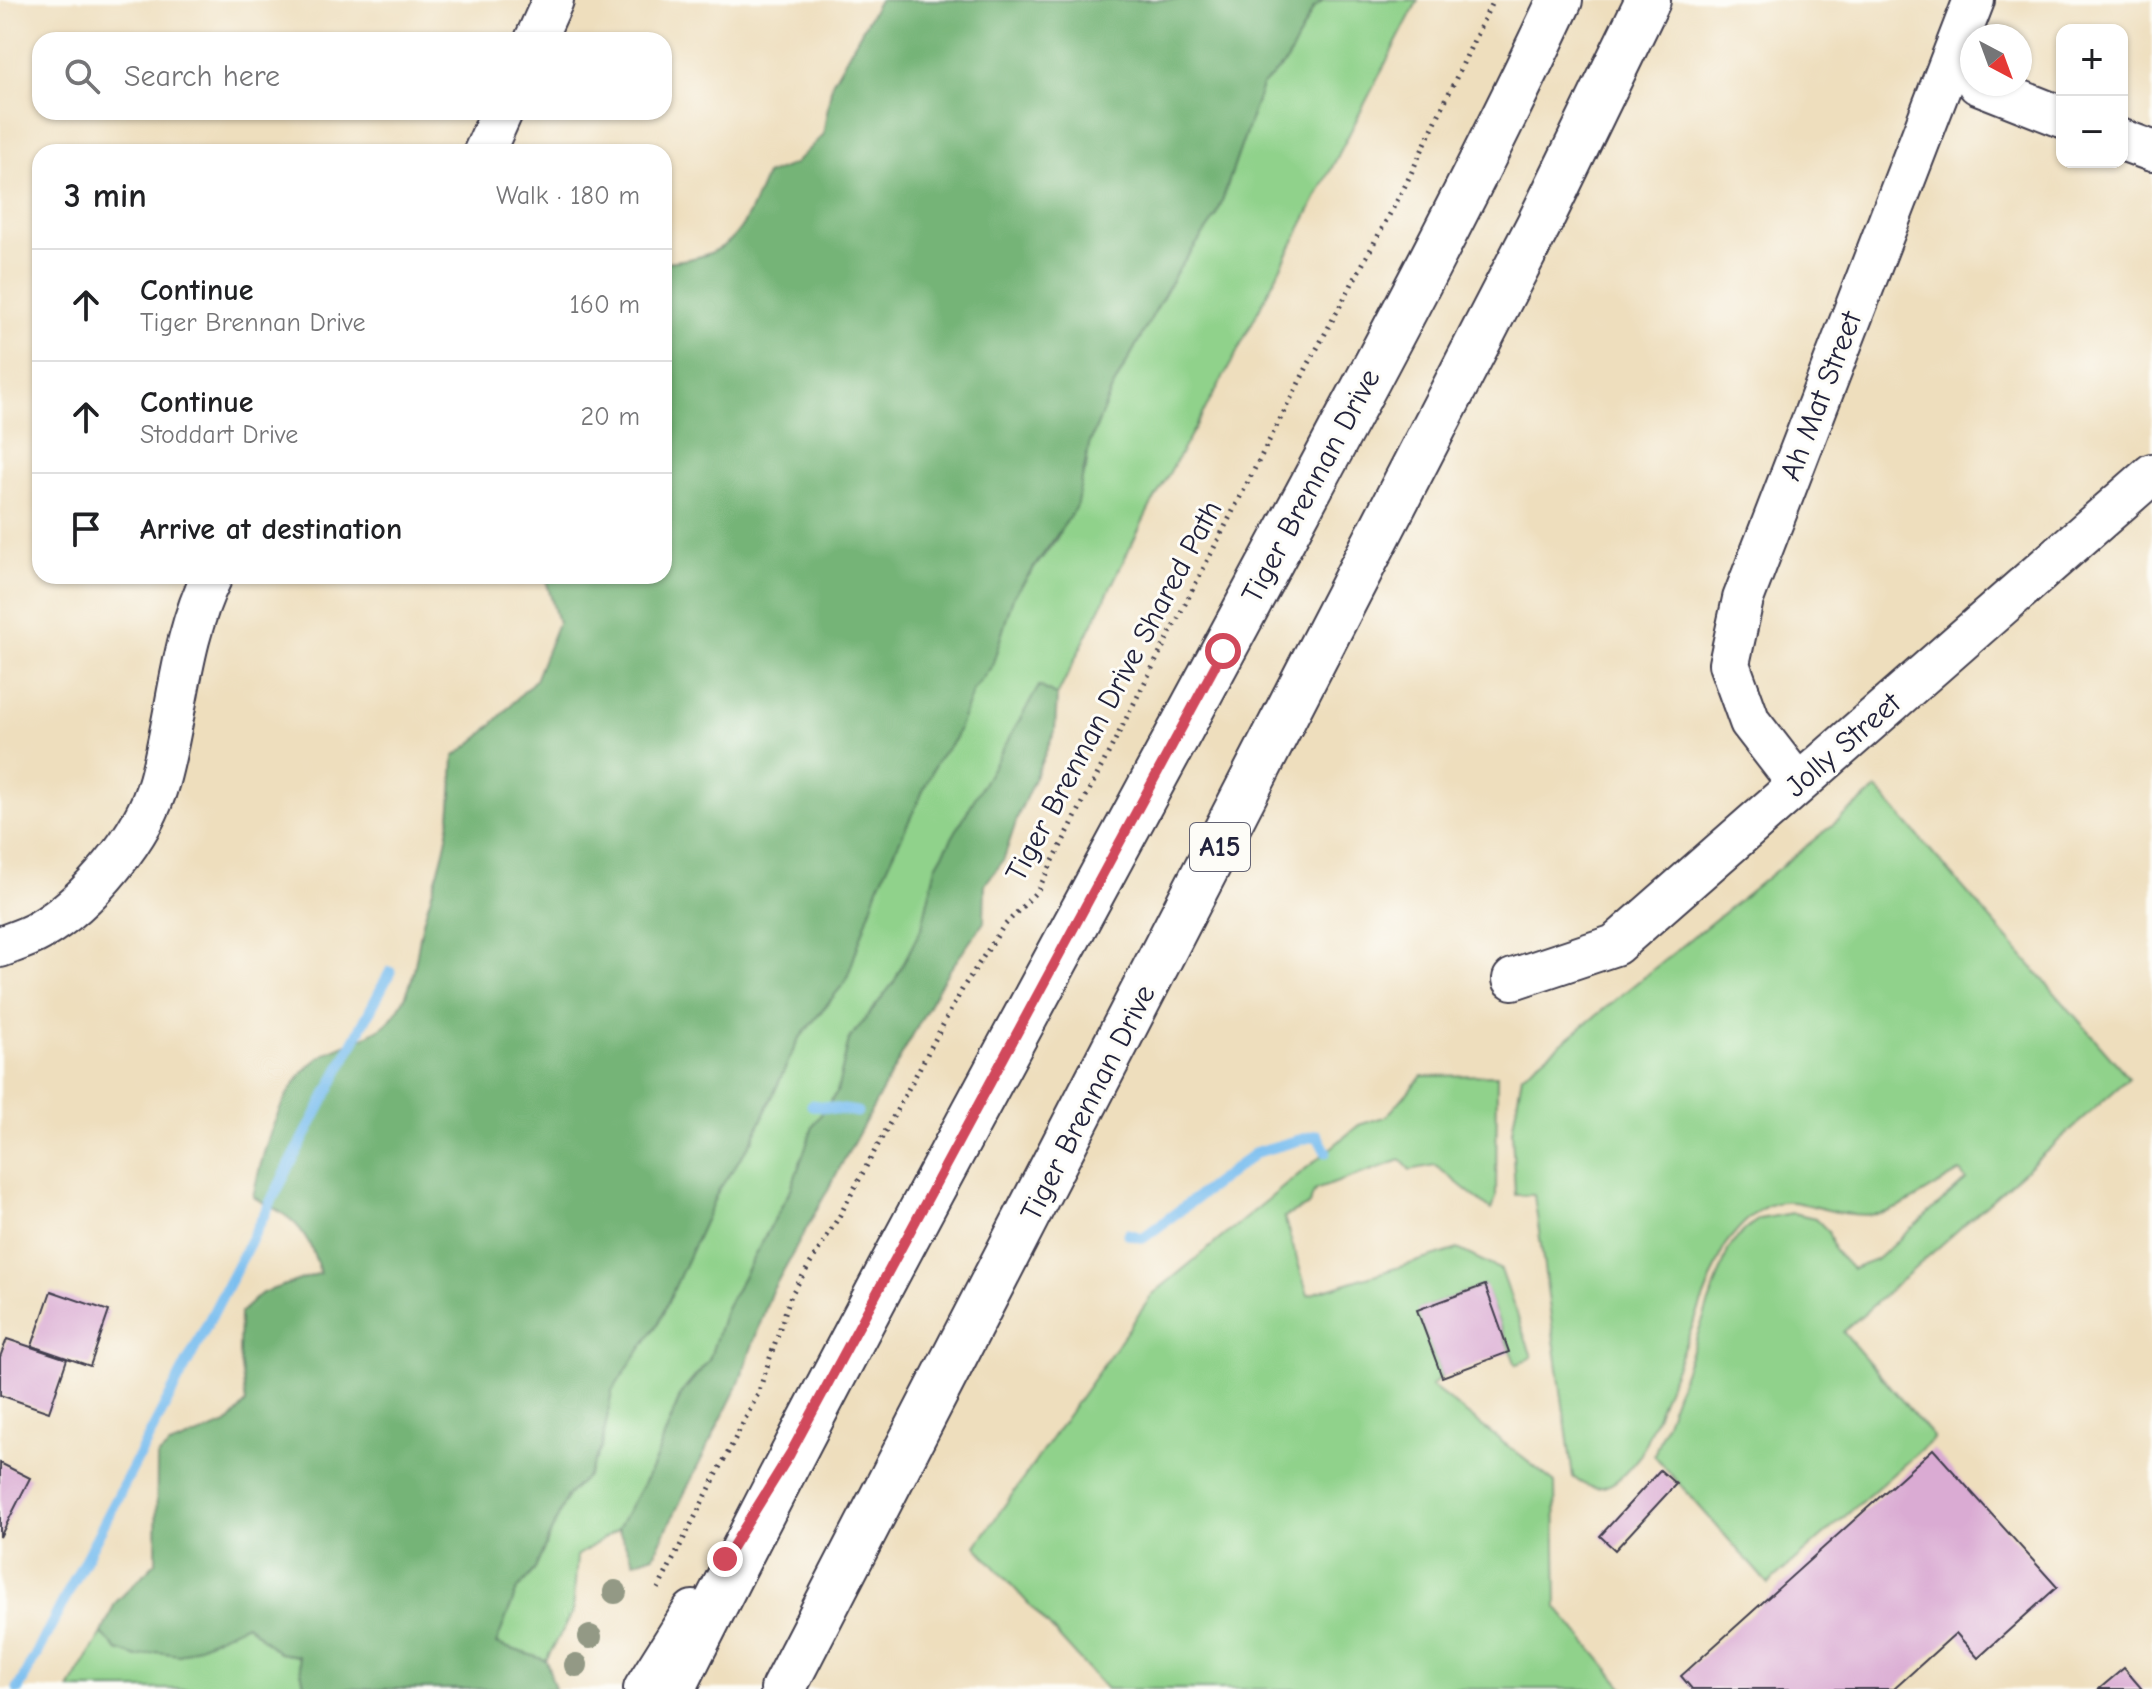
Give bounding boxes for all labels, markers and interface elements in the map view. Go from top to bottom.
north arrow [1960,24,2032,96]
map controls [2056,24,2128,168]
button: + [2056,24,2128,96]
search box [32,32,672,120]
icon: search [60,54,104,98]
text: Search here [124,59,280,94]
button: − [2056,96,2128,168]
text: 3 min [64,176,147,216]
text: Walk · 180 m [496,181,640,211]
text: Continue [140,273,254,308]
icon: ahead [64,283,108,327]
text: 160 m [570,290,640,320]
street label: Ah Mat Street [1773,305,1870,485]
text: Tiger Brennan Drive [140,308,365,338]
street label: Tiger Brennan Drive [1234,363,1388,609]
text: Continue [140,385,254,420]
icon: ahead [64,395,108,439]
text: 20 m [580,402,640,432]
text: Stoddart Drive [140,420,298,450]
street label: Tiger Brennan Drive Shared Path [998,495,1230,887]
icon: arrive [64,507,108,551]
text: Arrive at destination [140,512,402,547]
route start [1205,633,1241,669]
street label: Jolly Street [1778,685,1909,805]
road number: A15 [1190,823,1250,871]
street label: Tiger Brennan Drive [1013,979,1163,1227]
route end [707,1541,743,1577]

